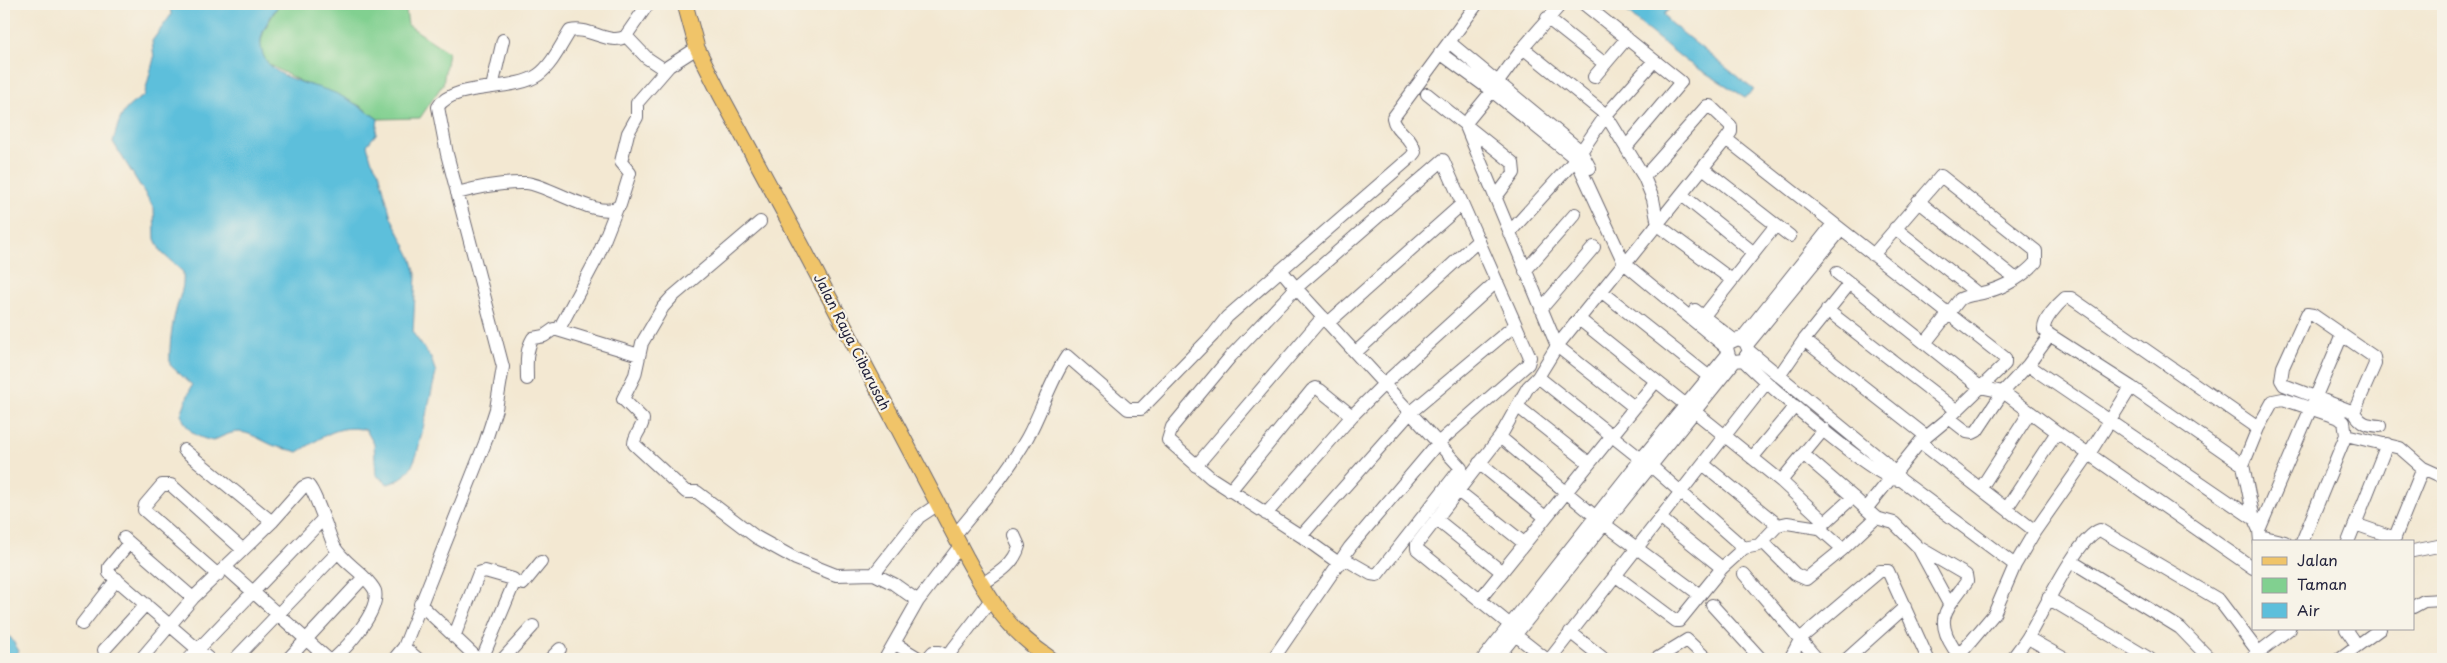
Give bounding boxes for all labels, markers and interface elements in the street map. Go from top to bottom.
street label: Jalan Raya Cibarusah [809,270,896,414]
legend [2252,540,2414,630]
text: Jalan [2297,548,2338,571]
text: Taman [2297,572,2347,595]
text: Air [2297,598,2320,621]

